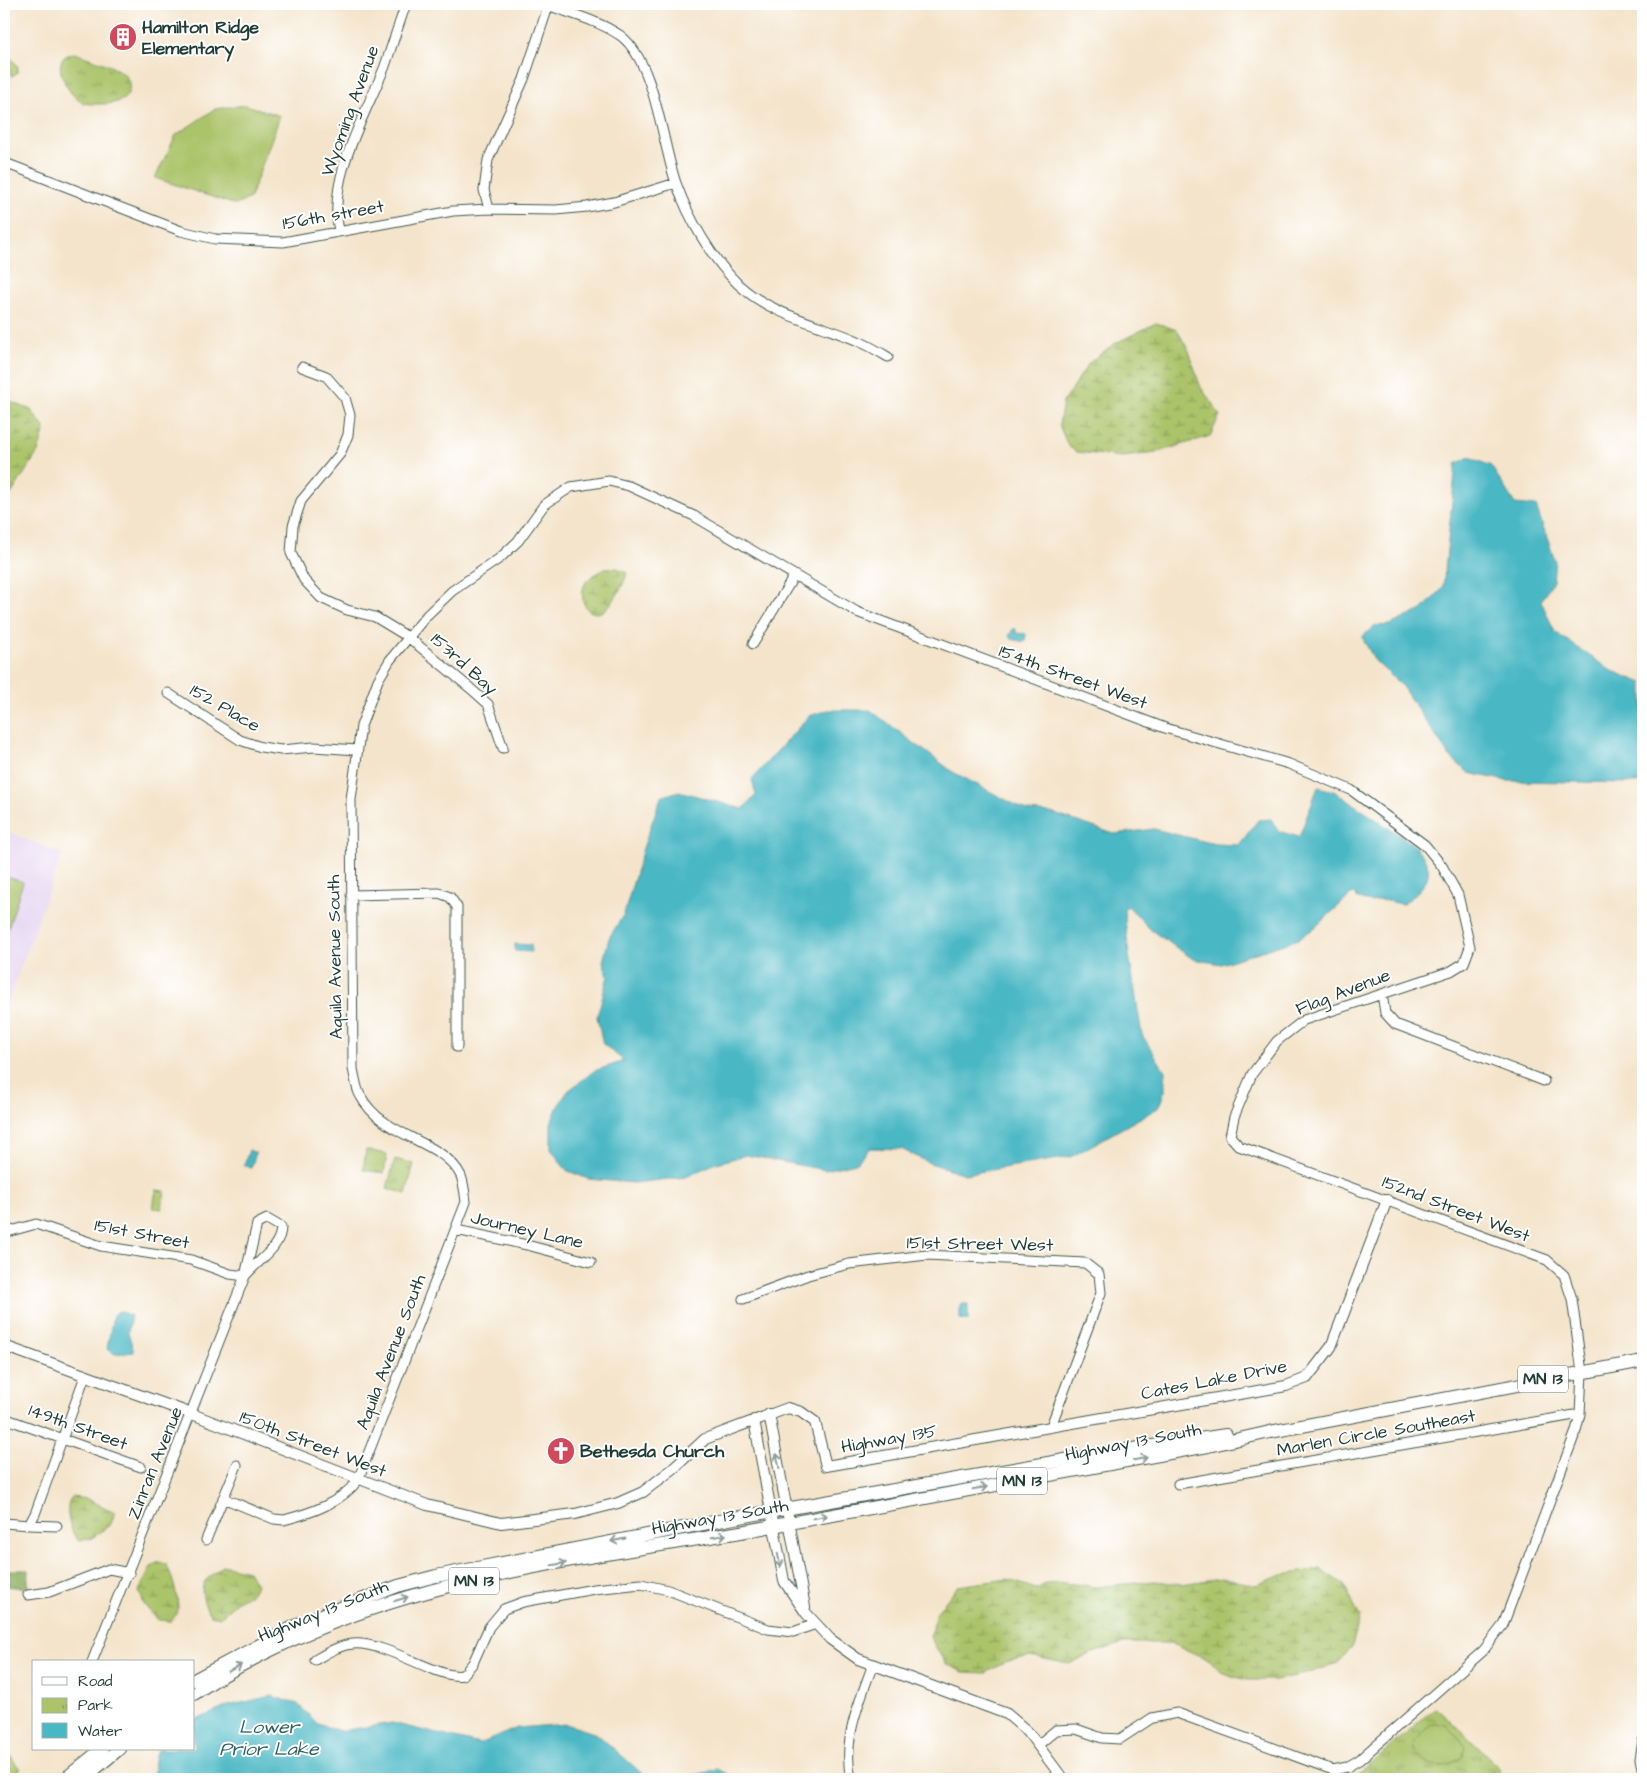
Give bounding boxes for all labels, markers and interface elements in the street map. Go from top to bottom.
place label: Hamilton Ridge Elementary [142,15,259,62]
building icon: Hamilton Ridge Elementary [108,22,138,52]
street label: Wyoming Avenue [315,42,386,180]
street label: 156th street [280,194,386,236]
street label: 153rd Bay [424,627,503,702]
street label: 154th Street West [995,639,1151,716]
street label: 152 Place [185,678,265,738]
street label: Aquila Avenue South [321,874,349,1039]
street label: Flag Avenue [1292,962,1394,1022]
street label: 152nd Street West [1378,1169,1534,1249]
street label: Journey Lane [468,1205,586,1256]
street label: 151st Street [92,1213,192,1256]
street label: 151st Street West [906,1230,1054,1258]
street label: Aquila Avenue South [350,1271,432,1433]
street label: Cates Lake Drive [1139,1354,1289,1406]
road number: MN 13 [1518,1366,1568,1392]
street label: 149th Street [25,1398,132,1457]
street label: Zinran Avenue [121,1403,189,1523]
street label: Marlen Circle Southeast [1275,1403,1478,1463]
street label: 150th Street West [236,1404,391,1484]
street label: Highway 13 South [1063,1417,1204,1468]
street label: Highway 135 [839,1418,939,1461]
church icon: Bethesda Church [546,1436,576,1466]
place label: Bethesda Church [580,1439,725,1464]
one-way arrow [773,1454,782,1470]
one-way arrow [1132,1454,1148,1463]
road number: MN 13 [997,1468,1047,1494]
one-way arrow [972,1483,988,1493]
street label: Highway 13 South [650,1493,791,1542]
one-way arrow [812,1511,828,1521]
one-way arrow [711,1530,727,1540]
one-way arrow [611,1536,627,1546]
one-way arrow [775,1551,784,1567]
one-way arrow [551,1558,567,1568]
road number: MN 13 [449,1568,499,1594]
street label: Highway 13 South [254,1573,392,1649]
one-way arrow [392,1593,408,1603]
legend [32,1660,195,1750]
one-way arrow [228,1663,242,1673]
text: Road [78,1671,113,1692]
text: Park [78,1695,113,1716]
water label: Lower Prior Lake [219,1714,320,1763]
text: Water [78,1721,122,1742]

